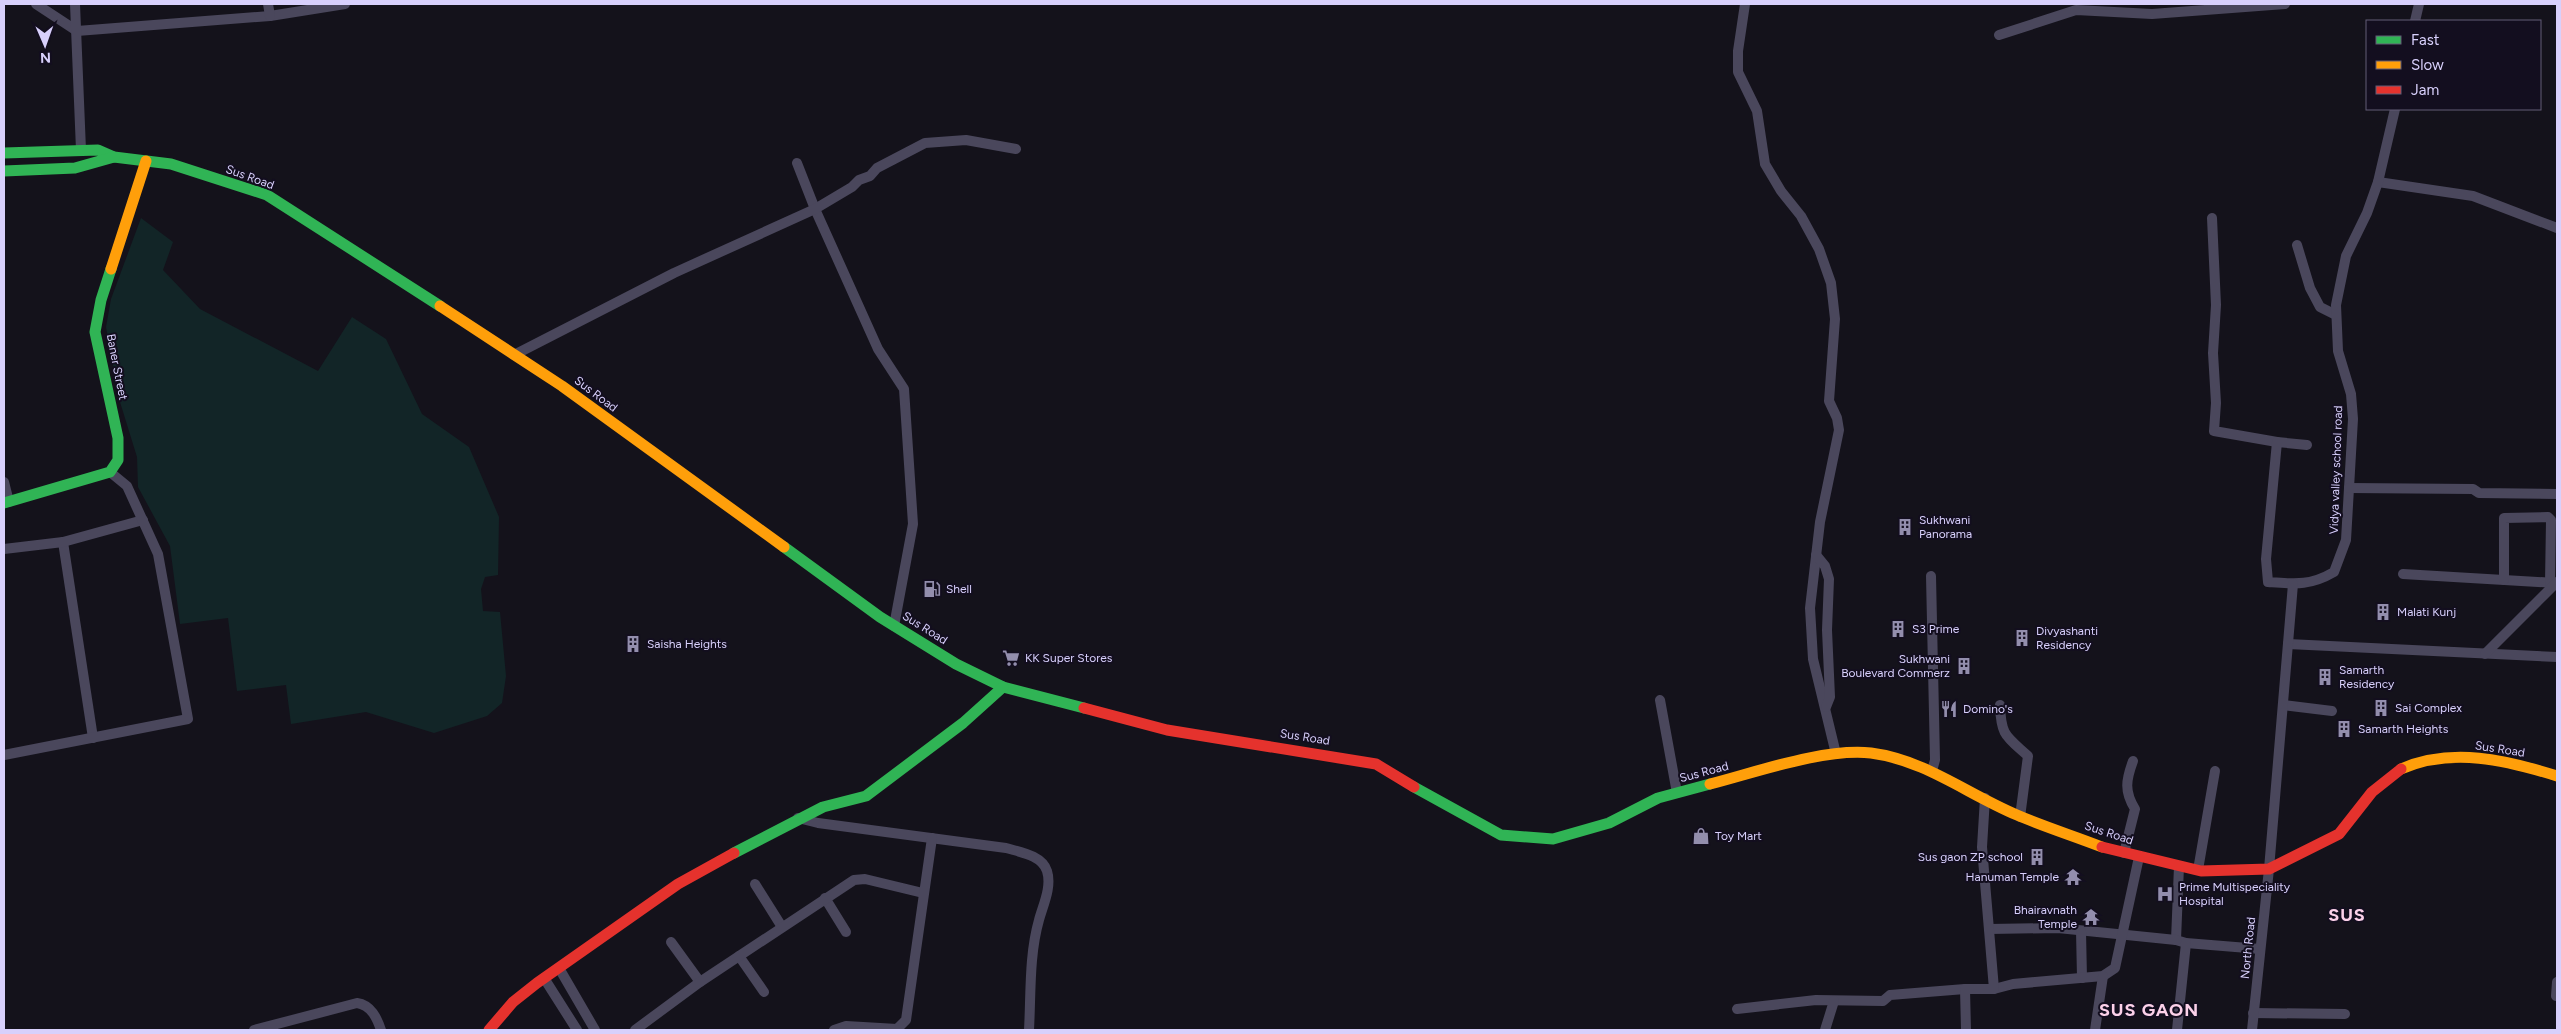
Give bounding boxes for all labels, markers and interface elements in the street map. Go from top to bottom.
north arrow [20,20,70,70]
legend [2366,20,2541,110]
text: Fast [2411,31,2440,49]
text: N [40,49,51,66]
text: Slow [2411,56,2444,74]
text: Jam [2411,81,2439,99]
street label: Sus Road [224,162,276,192]
street label: Baner Street [104,333,130,402]
street label: Sus Road [572,373,620,415]
street label: Vidya valley school road [2327,405,2345,535]
place label: Sukhwani Panorama [1919,513,1972,541]
building icon: Sukhwani Panorama [1895,517,1915,537]
fuel station icon: Shell [922,579,942,599]
place label: Shell [946,582,972,596]
building icon: Malati Kunj [2373,602,2393,622]
place label: Malati Kunj [2397,605,2456,619]
street label: Sus Road [900,609,950,647]
building icon: S3 Prime [1888,619,1908,639]
place label: S3 Prime [1912,622,1960,636]
place label: Divyashanti Residency [2036,624,2098,652]
building icon: Divyashanti Residency [2012,628,2032,648]
building icon: Saisha Heights [623,634,643,654]
place label: Saisha Heights [647,637,727,651]
supermarket icon: KK Super Stores [1001,648,1021,668]
place label: KK Super Stores [1025,651,1113,665]
place label: Sukhwani Boulevard Commerz [1841,652,1950,680]
building icon: Sukhwani Boulevard Commerz [1954,656,1974,676]
place label: Samarth Residency [2339,663,2395,691]
building icon: Samarth Residency [2315,667,2335,687]
building icon: Sai Complex [2371,698,2391,718]
restaurant icon: Domino's [1939,699,1959,719]
place label: Sai Complex [2395,701,2462,715]
place label: Domino's [1963,702,2013,716]
building icon: Samarth Heights [2334,719,2354,739]
place label: Samarth Heights [2358,722,2449,736]
street label: Sus Road [1279,726,1331,748]
street label: Sus Road [2474,738,2526,760]
street label: Sus Road [1678,759,1730,785]
street label: Sus Road [2083,819,2135,847]
shop icon: Toy Mart [1691,826,1711,846]
place label: Toy Mart [1715,829,1762,843]
building icon: Sus gaon ZP school [2027,847,2047,867]
place label: Sus gaon ZP school [1918,850,2023,864]
temple icon: Hanuman Temple [2063,867,2083,887]
place label: Hanuman Temple [1966,870,2059,884]
place label: Prime Multispeciality Hospital [2179,880,2291,908]
hospital icon: Prime Multispeciality Hospital [2155,884,2175,904]
place label: Bhairavnath Temple [2014,903,2077,931]
district label: SUS [2328,904,2366,926]
temple icon: Bhairavnath Temple [2081,907,2101,927]
street label: North Road [2238,916,2258,980]
district label: SUS GAON [2099,999,2199,1021]

